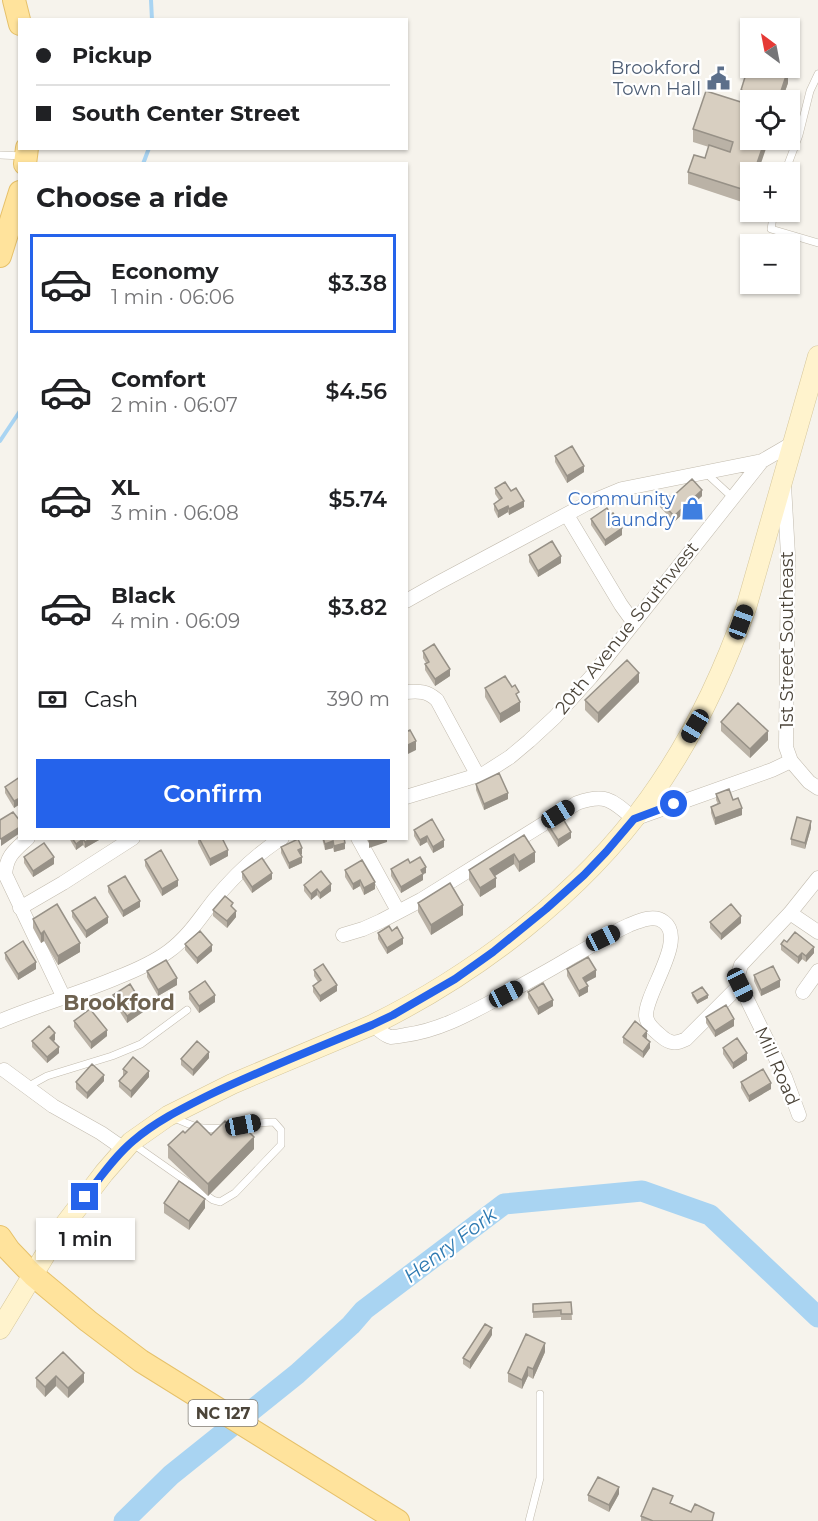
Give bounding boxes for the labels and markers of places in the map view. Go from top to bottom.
place label: Brookford Town Hall [611,57,701,100]
public building icon: Brookford Town Hall [706,65,732,91]
place label: Community laundry [568,488,675,531]
shop icon: Community laundry [680,496,706,522]

